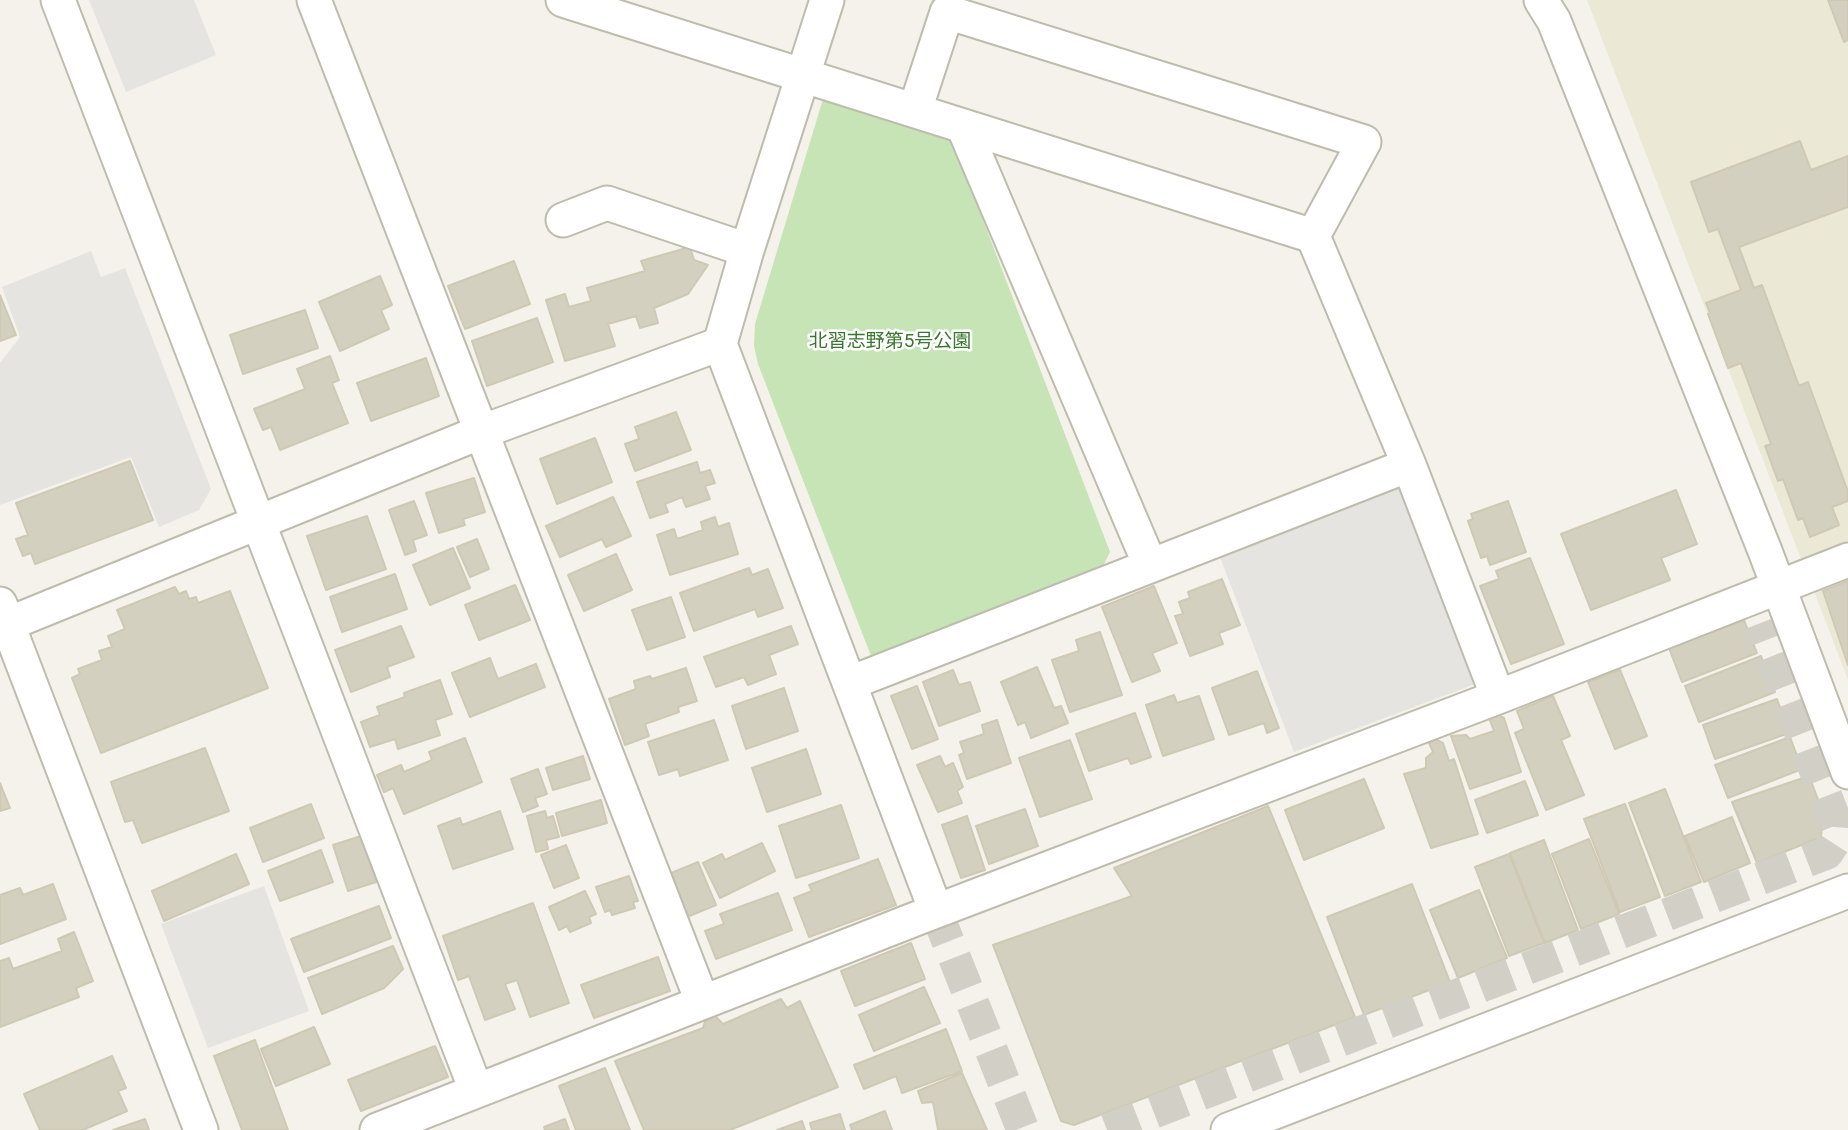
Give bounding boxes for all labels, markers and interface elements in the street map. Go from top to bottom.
park label: 北習志野第5号公園 [809,331,971,353]

